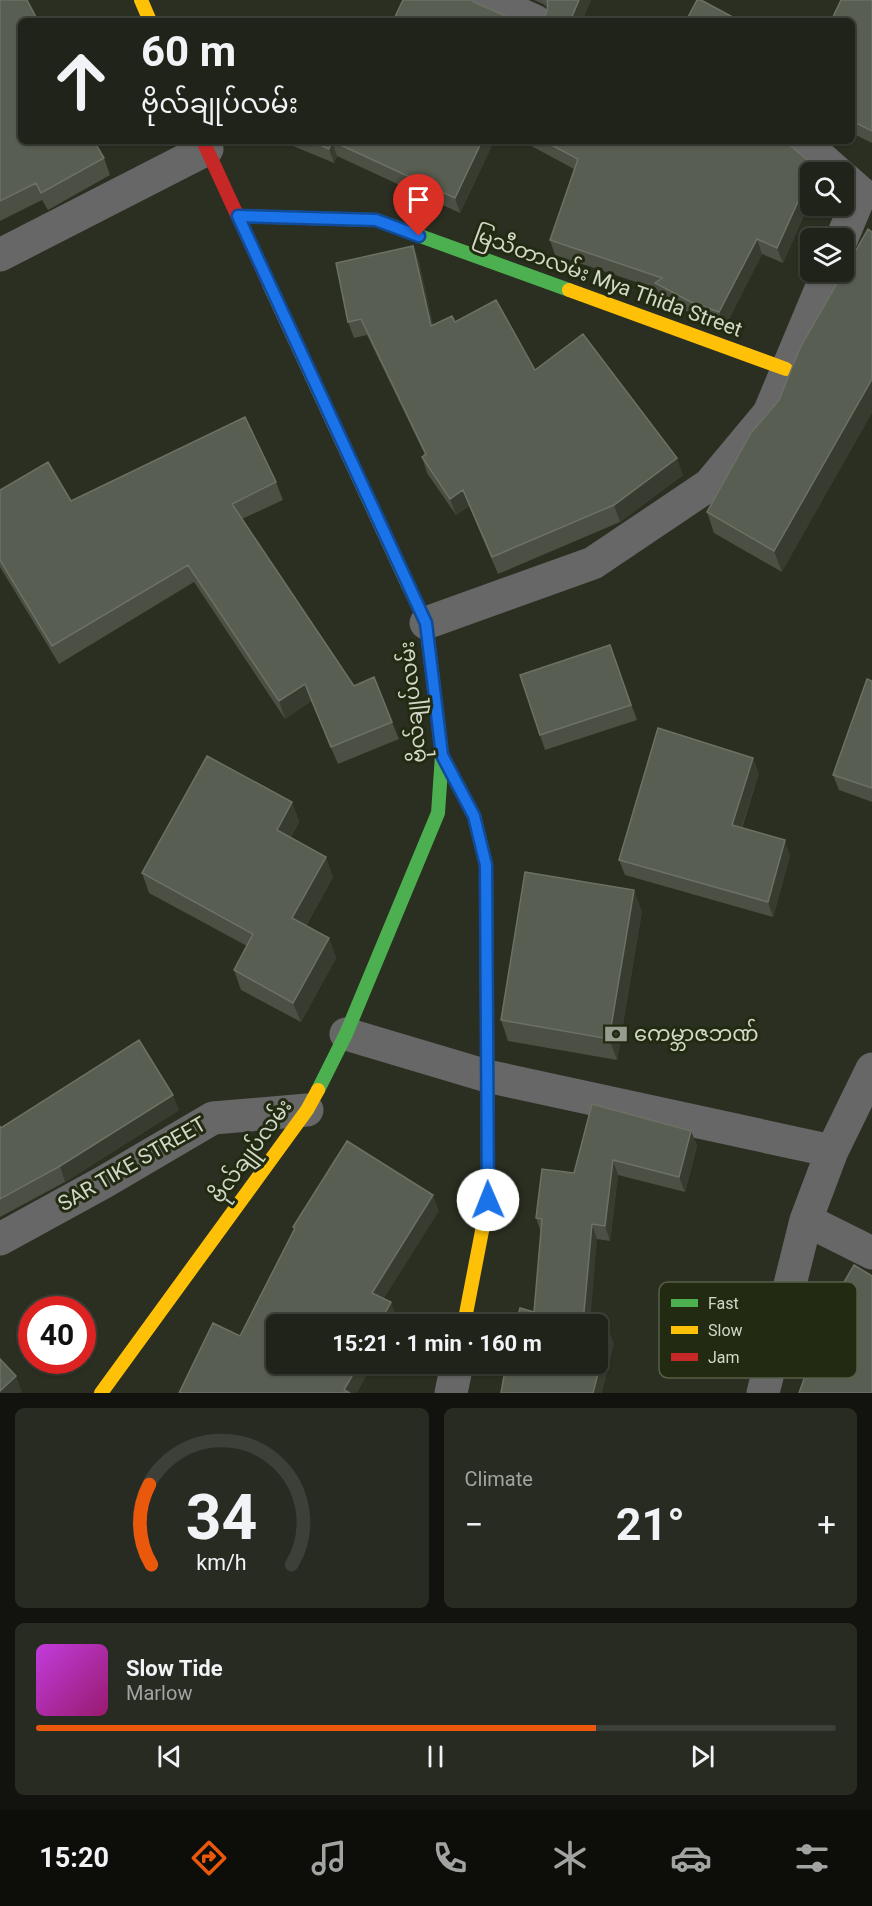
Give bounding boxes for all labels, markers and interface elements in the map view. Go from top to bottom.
text: 60 m [141,27,236,76]
icon: ahead [42,42,120,120]
text: ဗိုလ်ချုပ်လမ်း [141,88,298,120]
map controls [800,162,854,282]
button: search [800,162,854,216]
pin [393,174,444,236]
icon: arrive [402,183,435,216]
street label: မြသီတာလမ်း Mya Thida Street [469,218,747,347]
button: layers [800,228,854,282]
street label: ဗိုလ်ချုပ်လမ်း [391,639,437,764]
place label: ကေမ္ဘာဇဘဏ် [634,1018,759,1051]
bank icon: ကေမ္ဘာဇဘဏ် [603,1021,629,1047]
street label: ဗိုလ်ချုပ်လမ်း [202,1092,301,1211]
street label: SAR TIKE STREET [54,1112,211,1216]
position arrow [456,1168,520,1232]
legend [659,1282,857,1378]
text: Fast [708,1294,739,1313]
speed limit sign: 40 [18,1296,96,1374]
text: Slow [708,1321,743,1340]
text: 15:21 · 1 min · 160 m [332,1331,542,1356]
text: Jam [708,1348,740,1367]
text: Climate [465,1467,533,1491]
text: 34 [186,1481,258,1554]
text: 21° [616,1498,685,1551]
text: − [465,1505,483,1544]
text: + [817,1505,836,1544]
text: km/h [197,1550,247,1575]
text: Slow Tide [126,1656,223,1681]
text: Marlow [126,1681,192,1705]
icon: previous [153,1740,186,1773]
icon: pause [419,1740,452,1773]
icon: next [686,1740,719,1773]
icon: directions [188,1837,230,1879]
icon: music [308,1837,350,1879]
icon: phone [429,1837,471,1879]
icon: climate [549,1837,591,1879]
icon: car [670,1837,712,1879]
icon: filters [791,1837,833,1879]
text: 15:20 [39,1842,109,1874]

